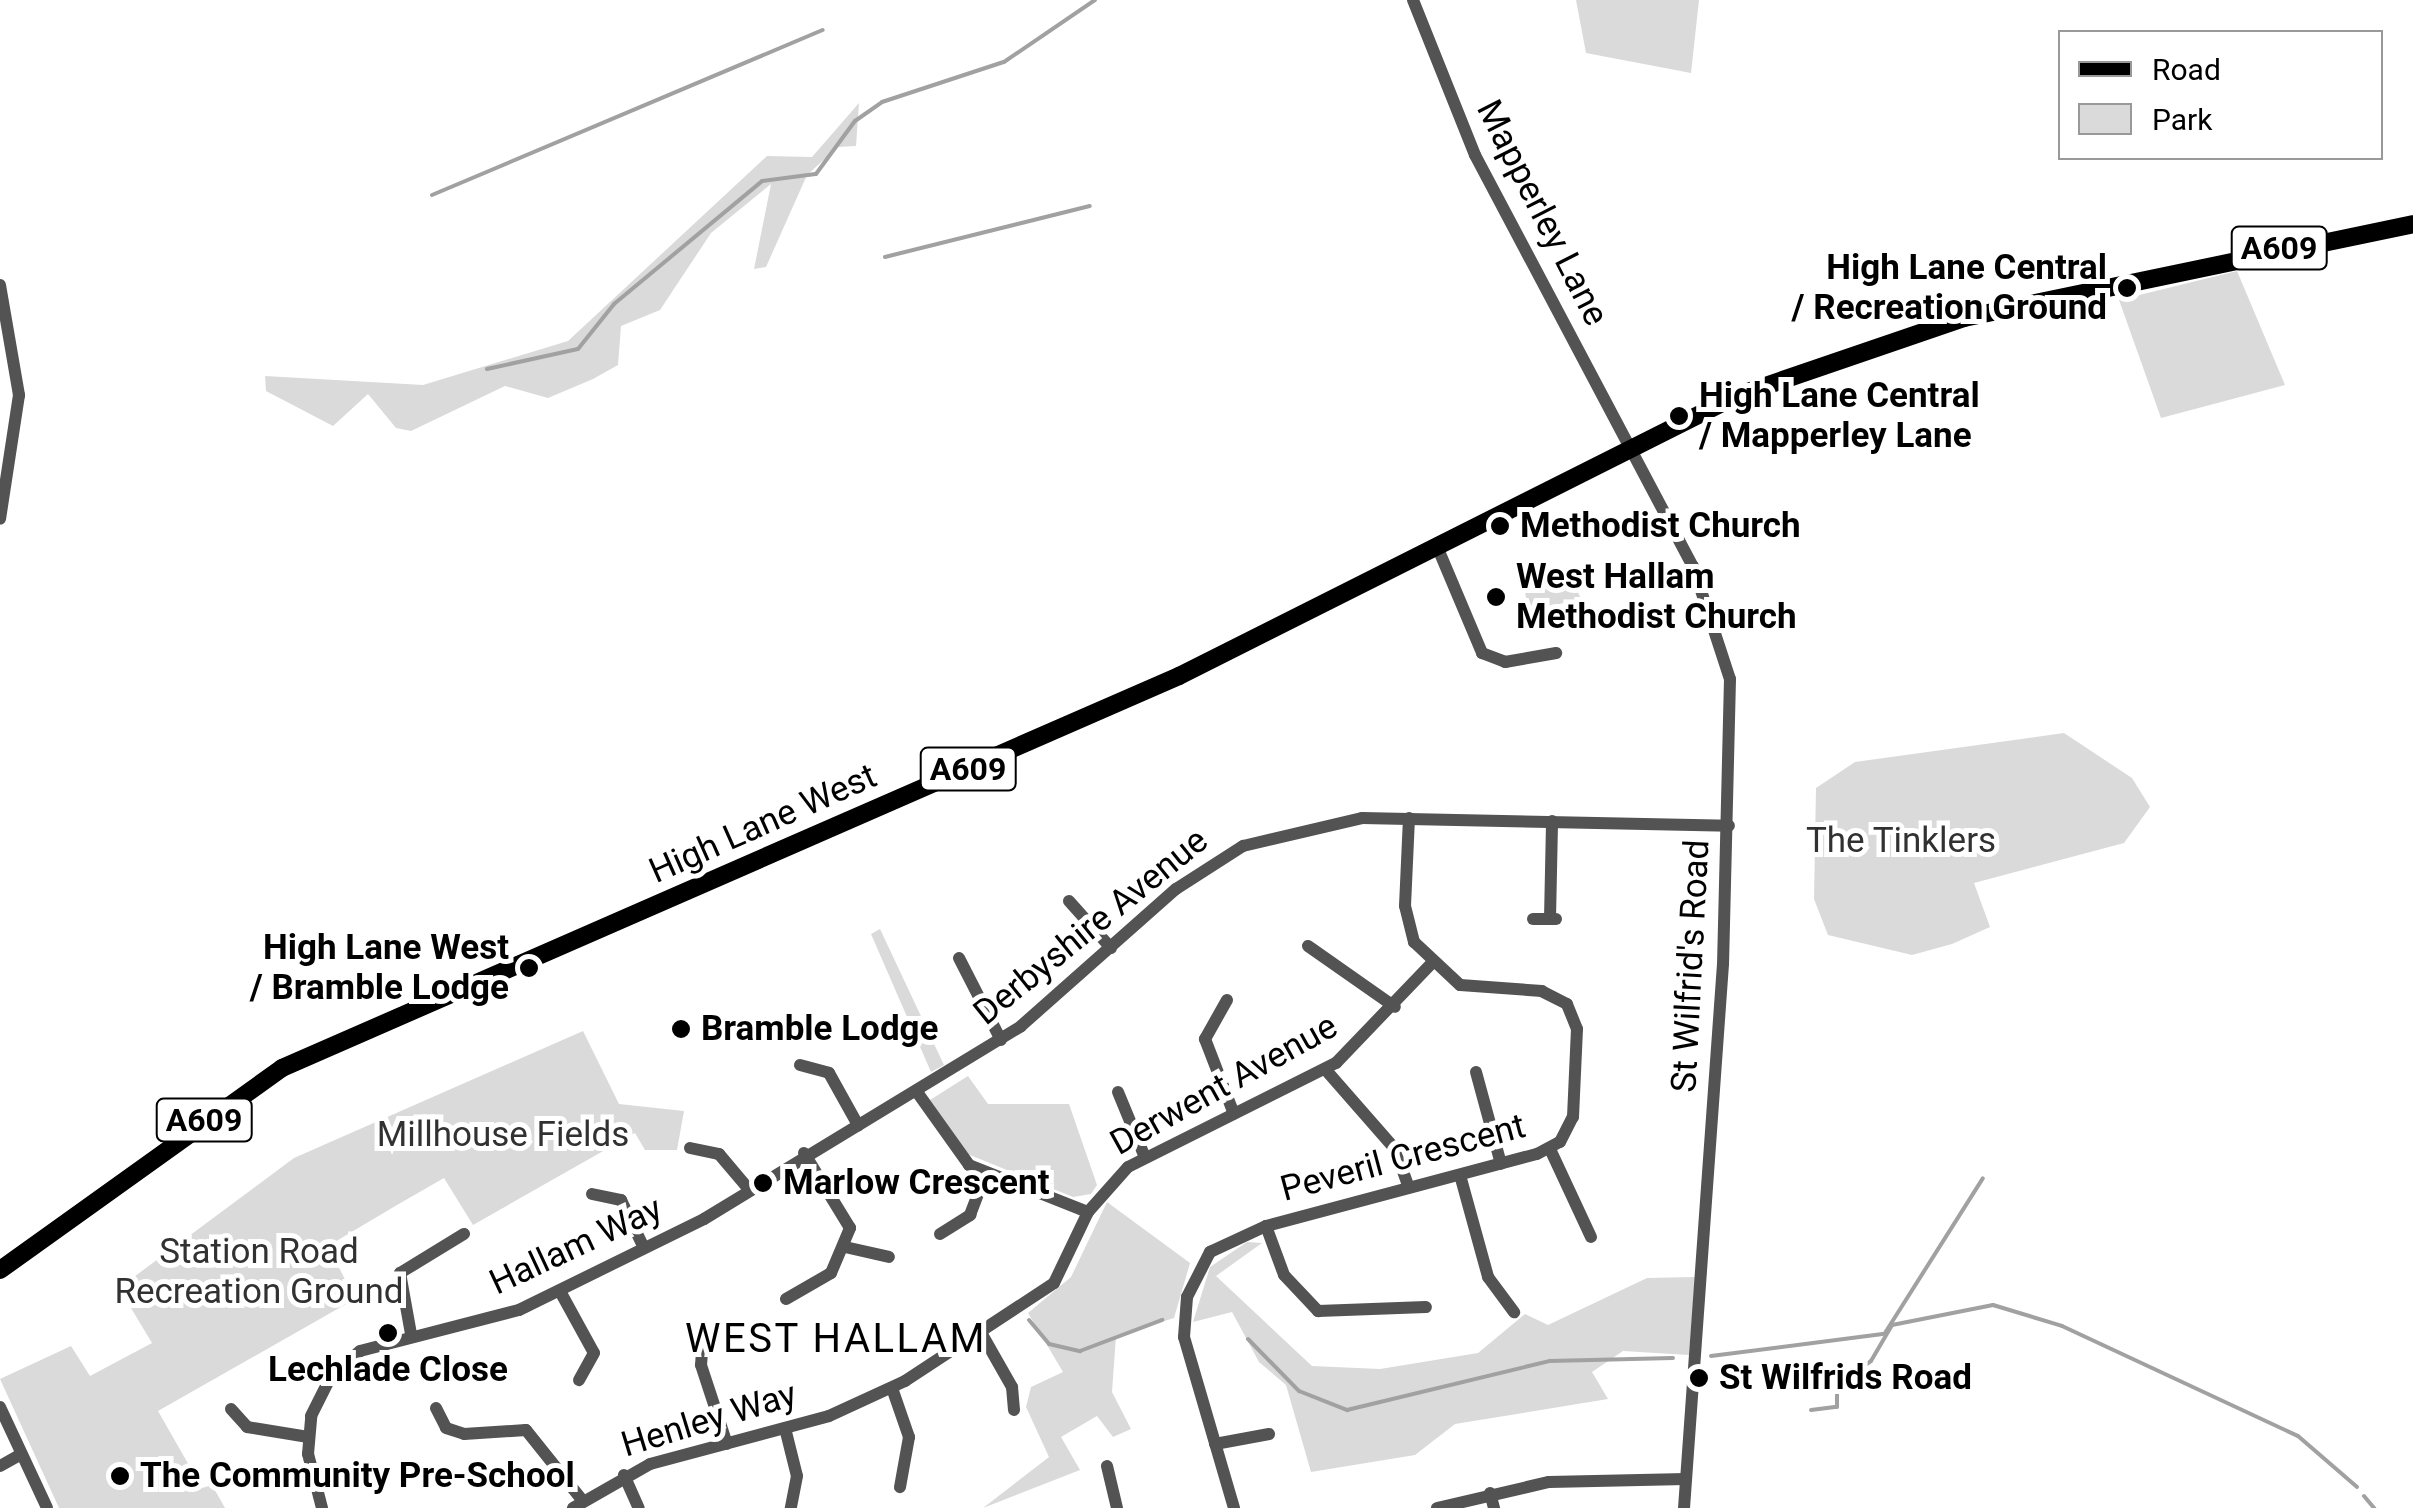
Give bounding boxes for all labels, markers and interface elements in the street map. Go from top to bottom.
legend [2058,30,2383,160]
text: Road [2152,52,2221,87]
street label: Mapperley Lane [1467,93,1617,333]
text: Park [2152,102,2212,137]
road number: A609 [2229,221,2329,275]
place label: High Lane Central / Recreation Ground [1792,247,2107,329]
marker: High Lane Central / Recreation Ground [2116,277,2138,299]
place label: High Lane Central / Mapperley Lane [1699,375,1980,457]
marker: High Lane Central / Mapperley Lane [1668,405,1690,427]
place label: Methodist Church [1520,505,1801,547]
marker: Methodist Church [1489,515,1511,537]
place label: West Hallam Methodist Church [1516,556,1797,638]
marker: West Hallam Methodist Church [1485,586,1507,608]
road number: A609 [918,742,1018,796]
street label: High Lane West [643,755,883,893]
street label: Derbyshire Avenue [966,820,1216,1034]
park label: The Tinklers [1806,820,1996,862]
street label: St Wilfrid's Road [1663,839,1719,1093]
place label: High Lane West / Bramble Lodge [250,927,509,1009]
marker: High Lane West / Bramble Lodge [518,957,540,979]
street label: Derwent Avenue [1103,1005,1345,1165]
place label: Bramble Lodge [701,1008,938,1050]
marker: Bramble Lodge [670,1018,692,1040]
road number: A609 [154,1093,254,1147]
street label: Peveril Crescent [1276,1105,1530,1211]
park label: Millhouse Fields [377,1114,629,1156]
place label: Marlow Crescent [783,1162,1049,1204]
marker: Marlow Crescent [752,1172,774,1194]
street label: Hallam Way [483,1188,669,1304]
park label: Station Road Recreation Ground [114,1231,404,1313]
district label: WEST HALLAM [685,1315,987,1363]
marker: Lechlade Close [377,1322,399,1344]
place label: Lechlade Close [268,1349,508,1391]
place label: St Wilfrids Road [1719,1357,1972,1399]
marker: St Wilfrids Road [1688,1367,1710,1389]
street label: Henley Way [616,1373,802,1467]
place label: The Community Pre-School [140,1455,575,1497]
marker: The Community Pre-School [109,1465,131,1487]

